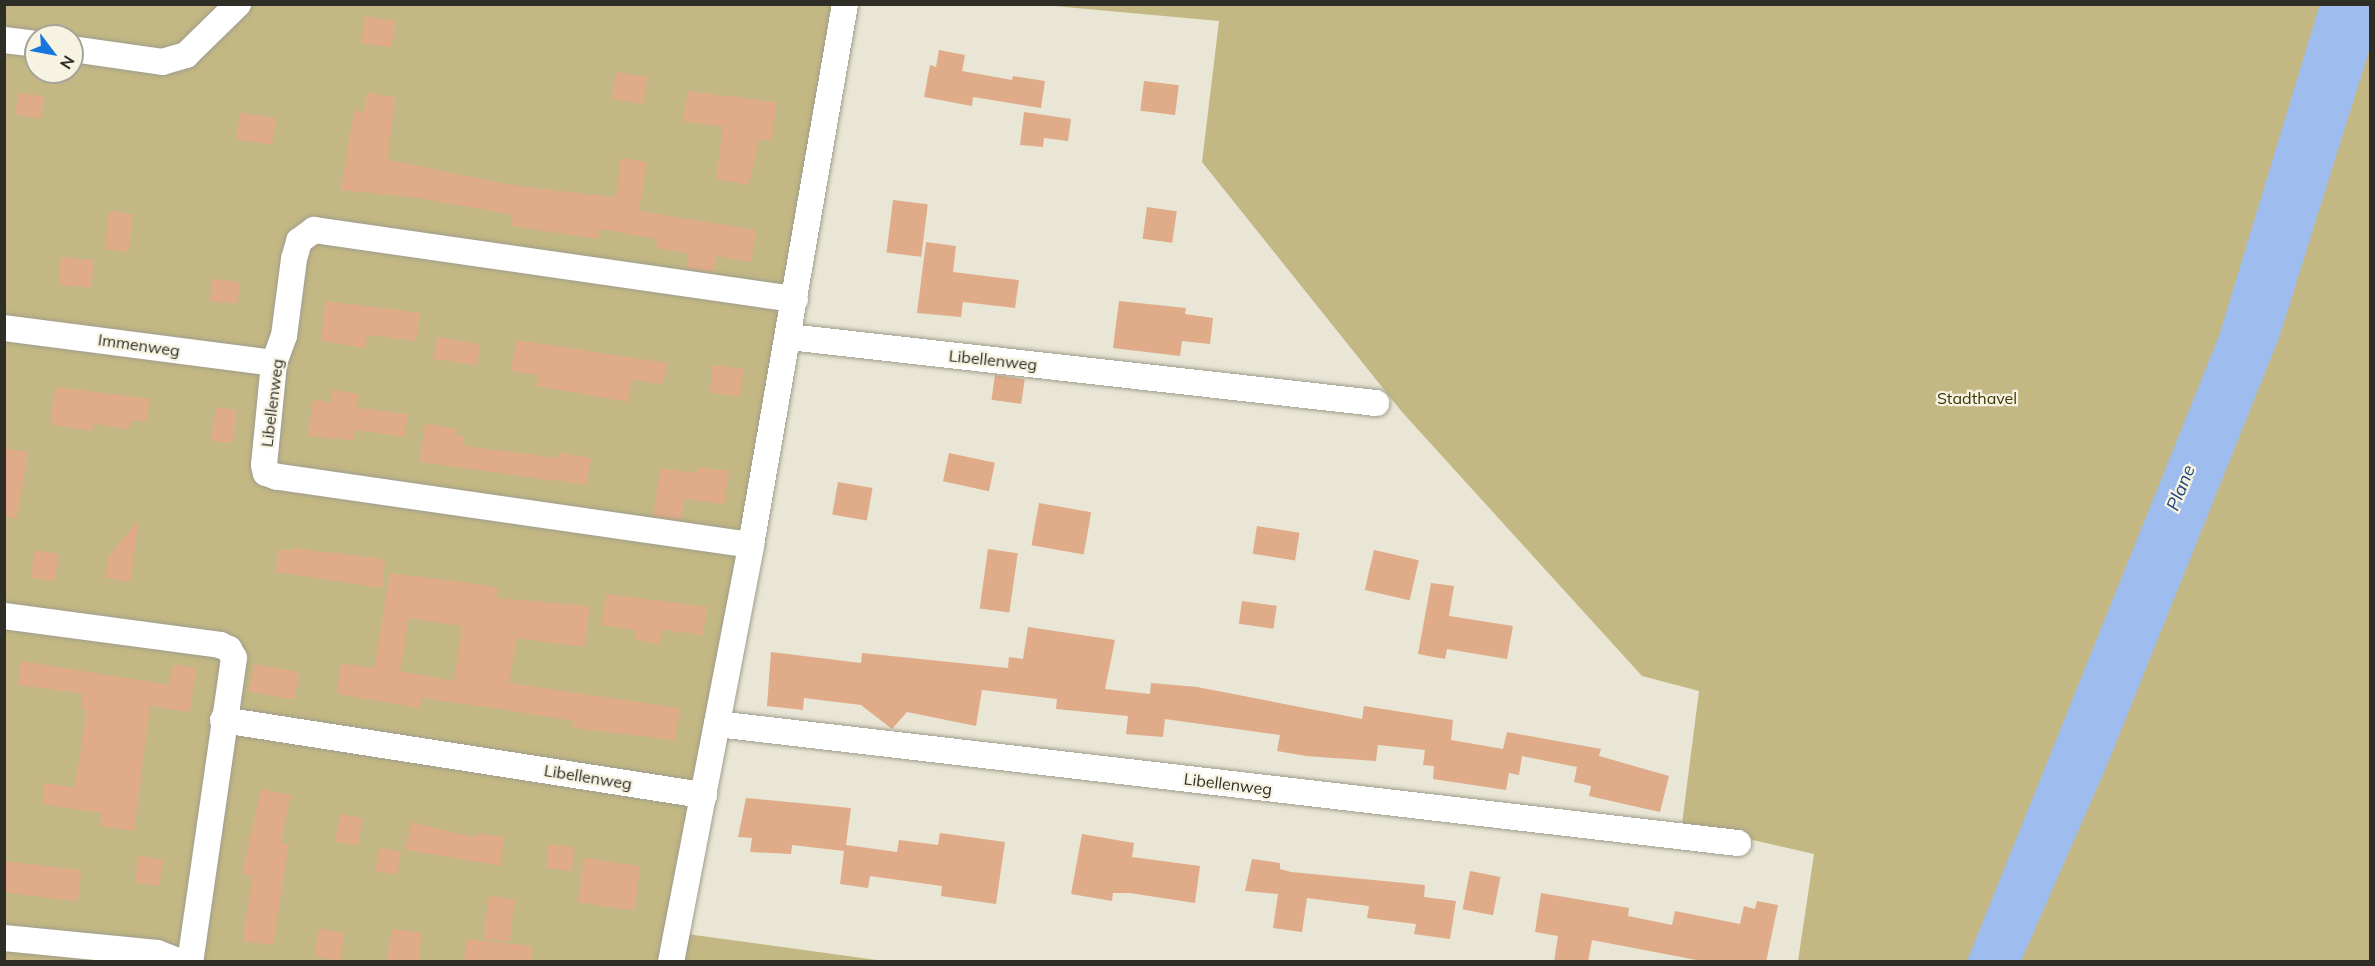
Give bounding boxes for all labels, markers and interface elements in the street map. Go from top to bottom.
north arrow [24,24,84,84]
text: N [56,52,79,73]
street label: Immenweg [97,330,181,360]
street label: Libellenweg [948,346,1038,374]
street label: Libellenweg [257,358,287,448]
park label: Stadthavel [1937,388,2017,408]
water label: Plane [2162,462,2200,514]
street label: Libellenweg [543,761,633,793]
street label: Libellenweg [1183,769,1273,799]

